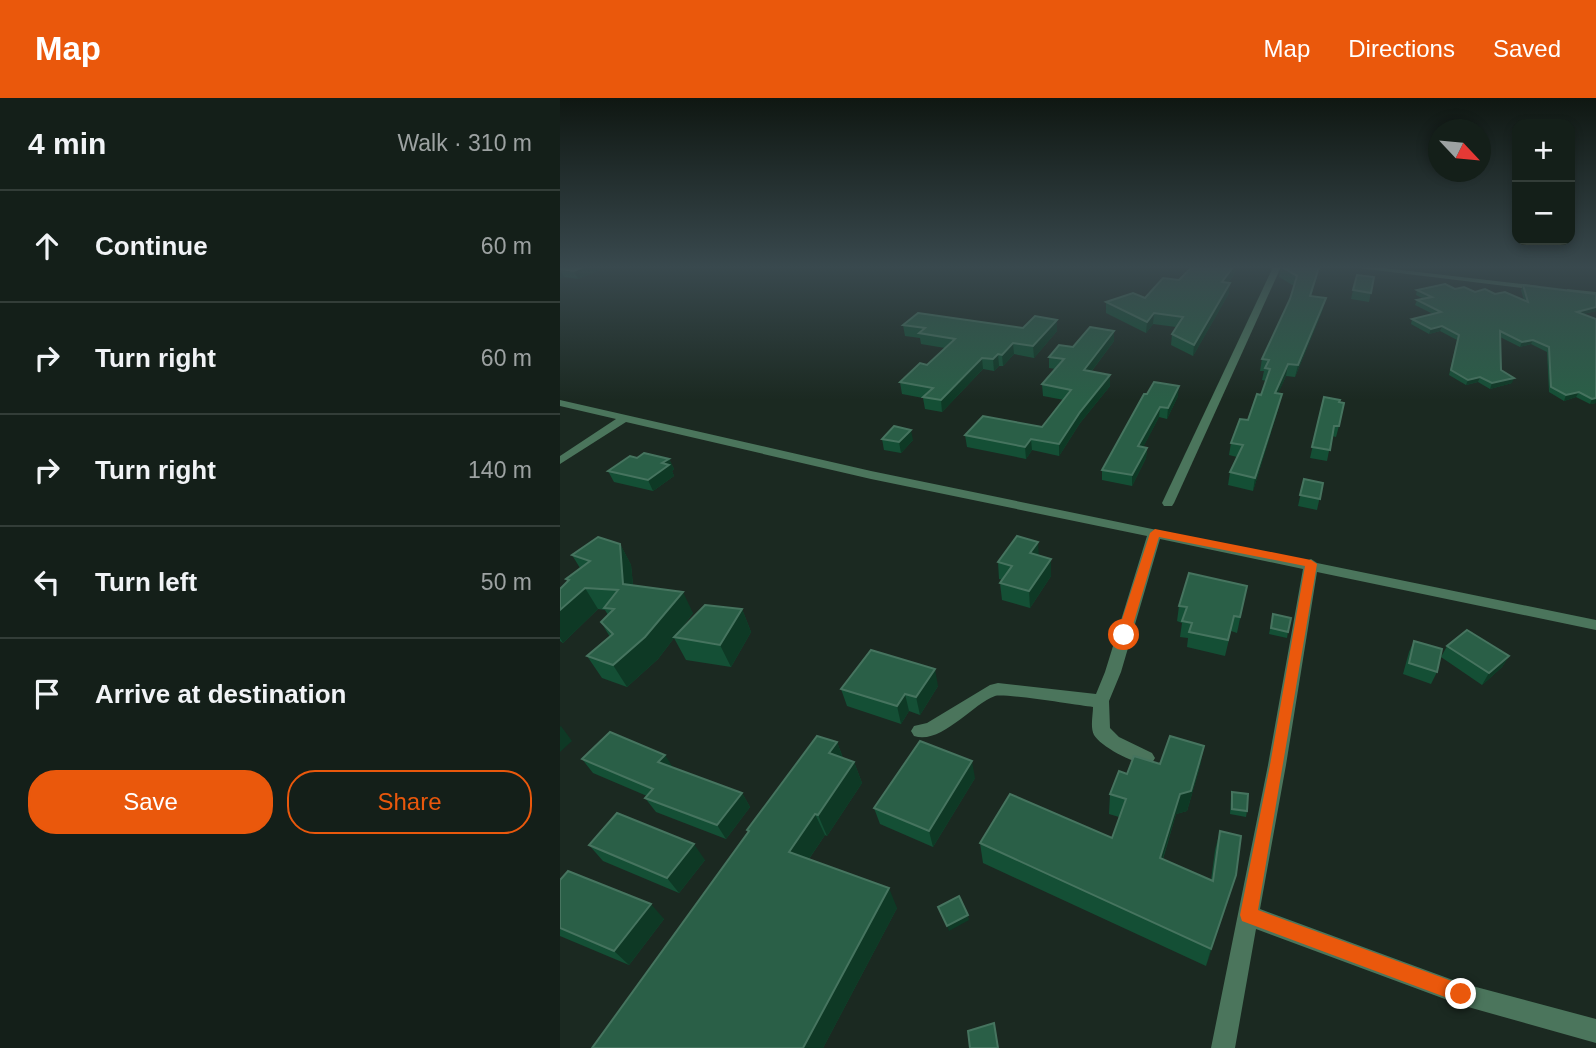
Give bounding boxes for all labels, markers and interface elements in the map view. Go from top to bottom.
text: Map [35,30,101,67]
text: Map [1264,35,1310,62]
text: Directions [1348,35,1455,62]
text: Saved [1493,35,1561,62]
north arrow [1428,119,1491,182]
map controls [1512,119,1575,245]
button: + [1512,119,1575,182]
text: 4 min [28,127,106,160]
text: Walk · 310 m [397,130,532,156]
button: − [1512,182,1575,245]
icon: ahead [28,227,66,265]
text: Continue [95,231,208,261]
text: 60 m [481,233,532,259]
icon: right [28,339,66,377]
text: Turn right [95,343,216,373]
text: 60 m [481,345,532,371]
icon: right [28,451,66,489]
text: Turn right [95,455,216,485]
text: 140 m [468,457,532,483]
icon: left [28,563,66,601]
text: Turn left [95,567,197,597]
text: 50 m [481,569,532,595]
route start [1108,619,1139,650]
icon: arrive [28,675,66,713]
text: Arrive at destination [95,679,346,709]
button: Save [28,770,273,834]
button: Share [287,770,532,834]
route end [1445,978,1476,1009]

